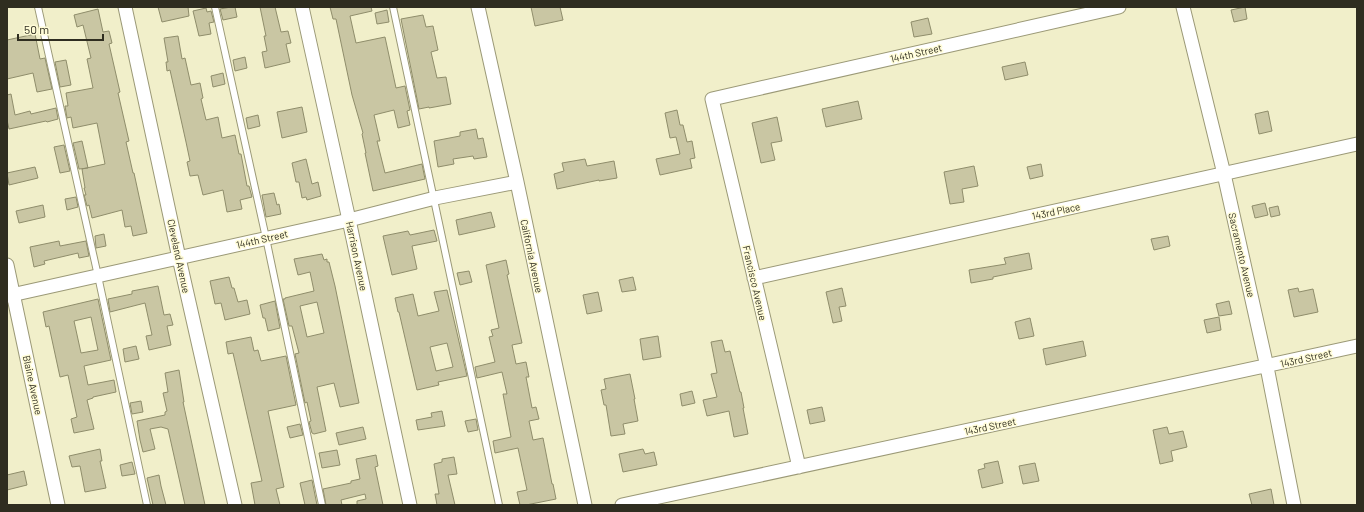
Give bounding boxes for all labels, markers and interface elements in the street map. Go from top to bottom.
scale bar [18,16,103,42]
text: 50 m [24,22,49,36]
street label: 144th Street [889,41,943,65]
street label: 143rd Place [1031,200,1081,222]
street label: Sacramento Avenue [1226,212,1258,298]
street label: Cleveland Avenue [165,218,193,294]
street label: California Avenue [518,218,546,294]
street label: Harrison Avenue [344,220,370,292]
street label: 144th Street [235,227,289,251]
street label: Francisco Avenue [741,244,769,322]
street label: 143rd Street [1279,346,1333,370]
street label: Blaine Avenue [21,354,45,416]
street label: 143rd Street [963,415,1017,437]

